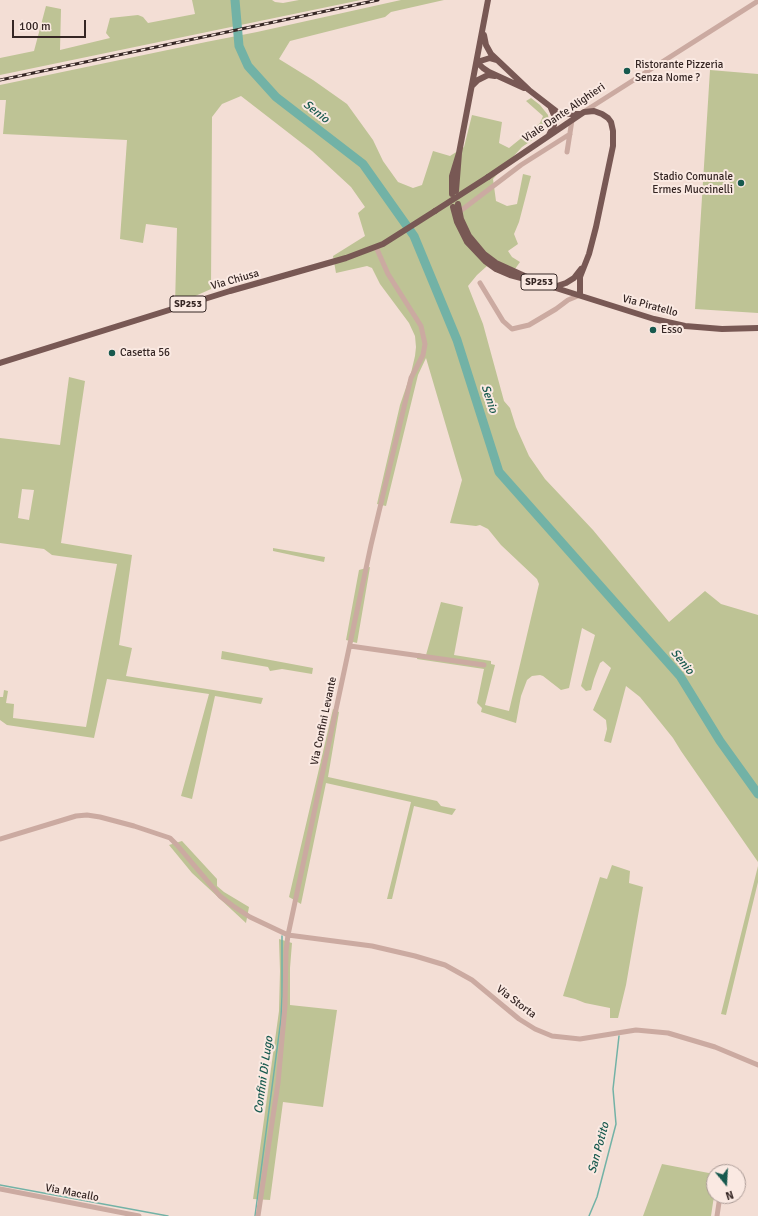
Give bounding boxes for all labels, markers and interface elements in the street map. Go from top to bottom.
scale bar [14,12,88,38]
text: 100 m [19,19,51,34]
place label: Ristorante Pizzeria Senza Nome ? [635,58,723,84]
marker: Ristorante Pizzeria Senza Nome ? [622,66,632,76]
street label: Viale Dante Alighieri [520,81,608,145]
water label: Senio [300,97,332,127]
place label: Stadio Comunale Ermes Muccinelli [652,170,733,196]
marker: Stadio Comunale Ermes Muccinelli [736,178,746,188]
street label: Via Chiusa [209,267,261,293]
road number: SP253 [521,274,557,290]
street label: Via Piratello [621,292,679,320]
road number: SP253 [170,296,206,312]
place label: Esso [661,323,683,337]
marker: Esso [648,325,658,335]
place label: Casetta 56 [120,346,170,360]
marker: Casetta 56 [107,348,117,358]
water label: Senio [478,383,500,415]
water label: Senio [667,646,697,678]
street label: Via Confini Levante [308,676,340,766]
street label: Via Storta [493,983,539,1021]
water label: Confini Di Lugo [251,1035,277,1115]
water label: San Potito [585,1121,613,1175]
north arrow [706,1164,746,1204]
street label: Via Macallo [44,1181,100,1205]
text: N [724,1188,735,1202]

